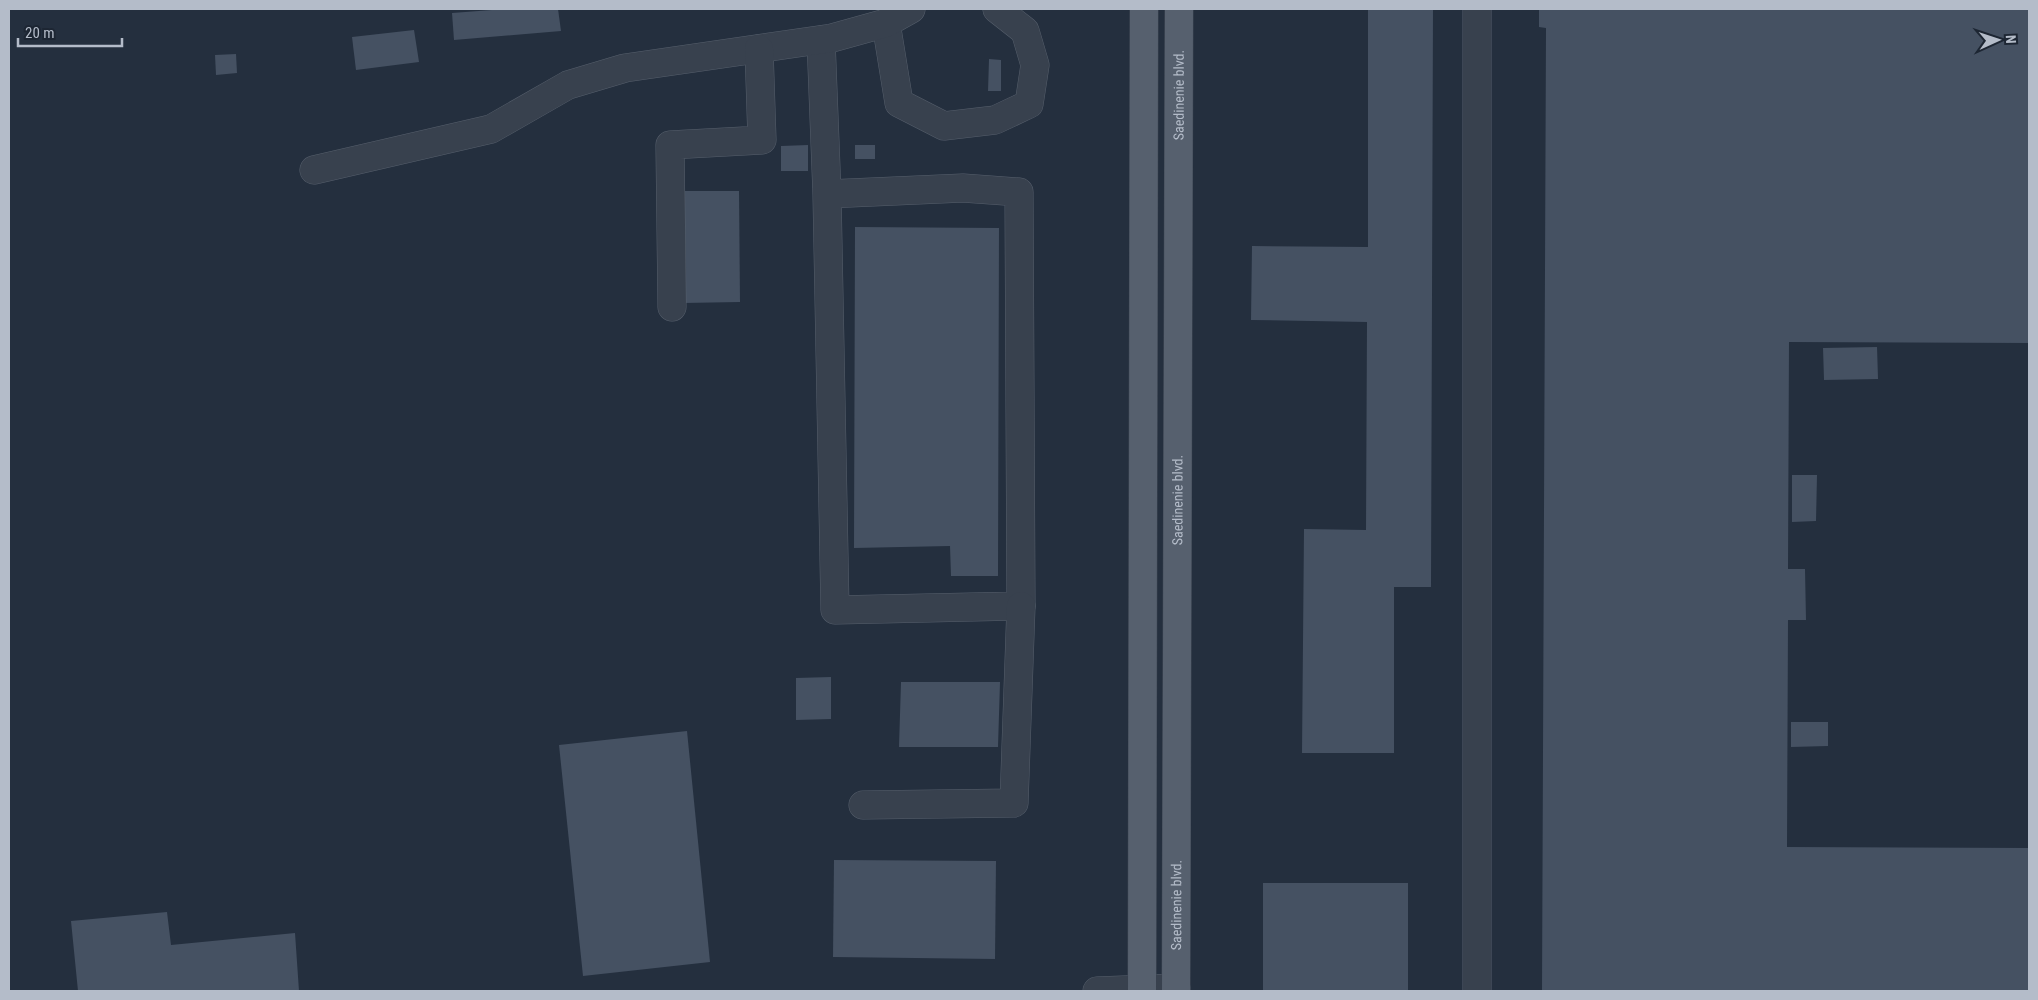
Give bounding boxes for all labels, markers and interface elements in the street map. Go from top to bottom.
scale bar [18,15,121,47]
north arrow [1973,15,2023,65]
text: 20 m [25,24,55,42]
text: N [2003,35,2019,44]
street label: Saedinenie blvd. [1171,50,1187,140]
street label: Saedinenie blvd. [1169,455,1186,545]
street label: Saedinenie blvd. [1168,860,1184,950]

